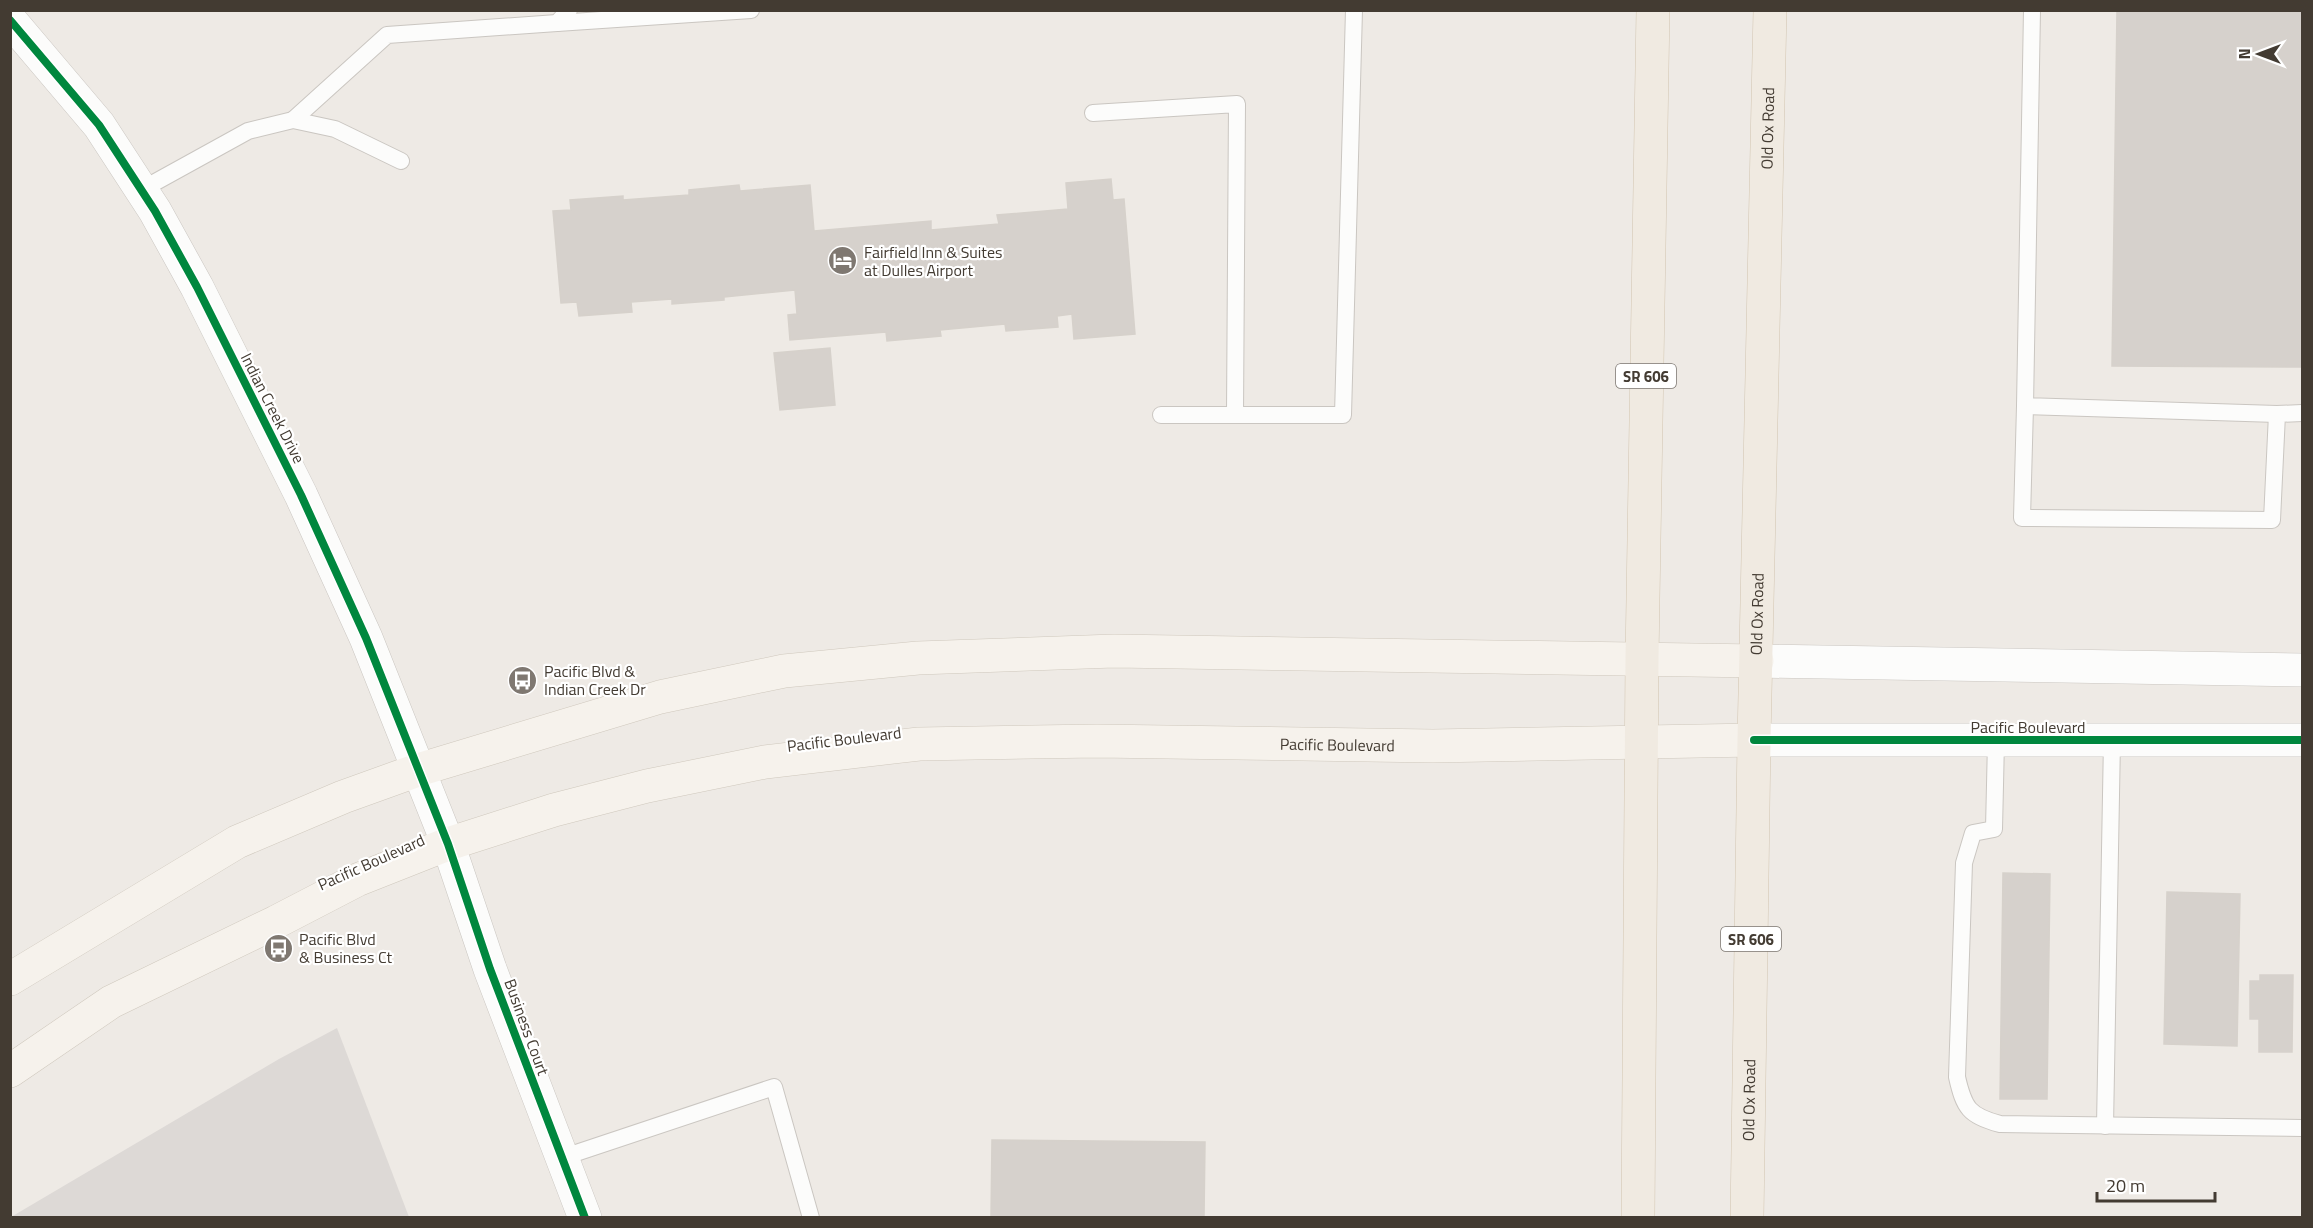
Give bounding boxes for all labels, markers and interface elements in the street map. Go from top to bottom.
north arrow [2229,24,2289,84]
text: N [2232,48,2256,60]
street label: Old Ox Road [1755,87,1780,170]
place label: Fairfield Inn & Suites at Dulles Airport [864,240,1002,282]
hotel icon: Fairfield Inn & Suites at Dulles Airport [827,245,859,277]
street label: Indian Creek Drive [235,349,311,467]
road number: SR 606 [1616,364,1676,388]
street label: Old Ox Road [1744,573,1770,655]
place label: Pacific Blvd & Indian Creek Dr [544,659,646,701]
bus stop icon: Pacific Blvd & Indian Creek Dr [507,664,539,696]
street label: Pacific Boulevard [1970,715,2086,739]
street label: Pacific Boulevard [785,720,903,758]
street label: Pacific Boulevard [1280,732,1395,757]
street label: Pacific Boulevard [314,828,428,896]
place label: Pacific Blvd & Business Ct [299,927,393,969]
road number: SR 606 [1721,927,1781,951]
bus stop icon: Pacific Blvd & Business Ct [262,932,294,964]
street label: Business Court [498,975,556,1079]
street label: Old Ox Road [1736,1059,1761,1141]
scale bar [2097,1165,2216,1203]
text: 20 m [2106,1172,2145,1199]

